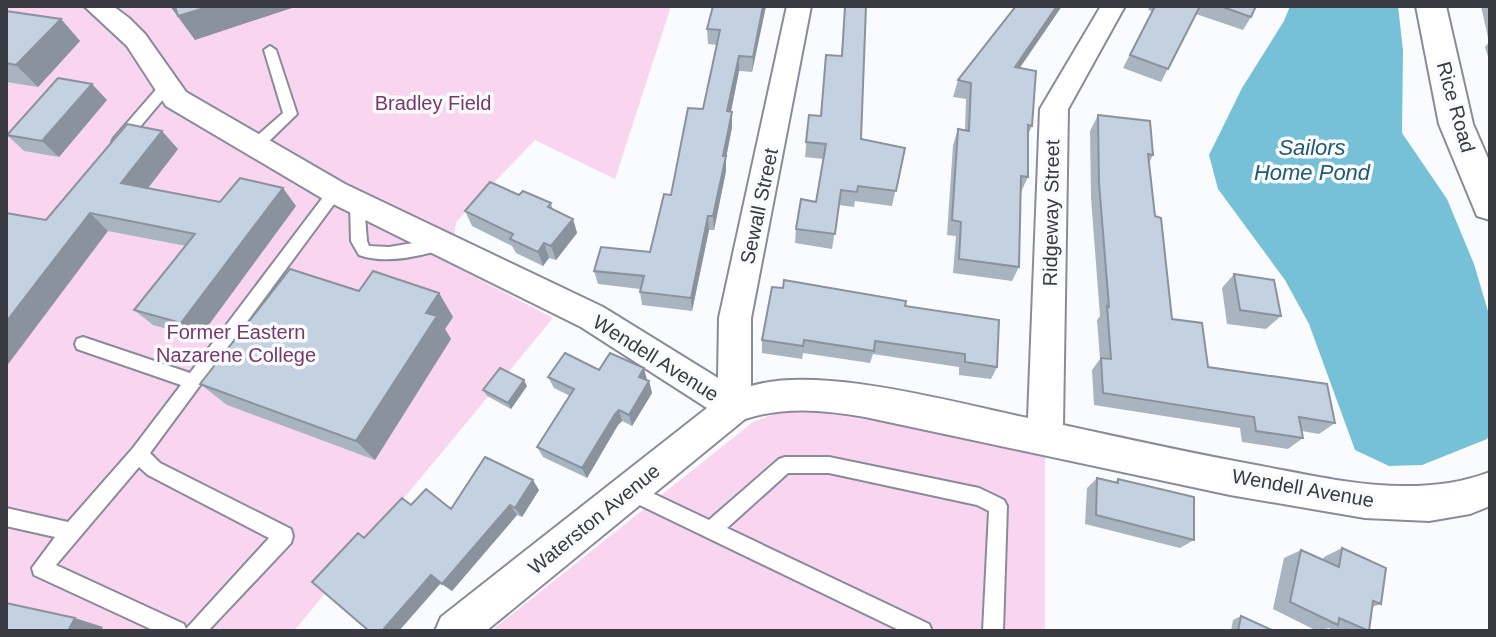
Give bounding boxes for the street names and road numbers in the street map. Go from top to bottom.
street label: Rice Road [1433,59,1479,155]
street label: Ridgeway Street [1039,139,1063,287]
street label: Sewall Street [736,146,782,266]
street label: Wendell Avenue [589,311,723,405]
street label: Waterston Avenue [524,459,664,579]
street label: Wendell Avenue [1230,465,1376,511]

